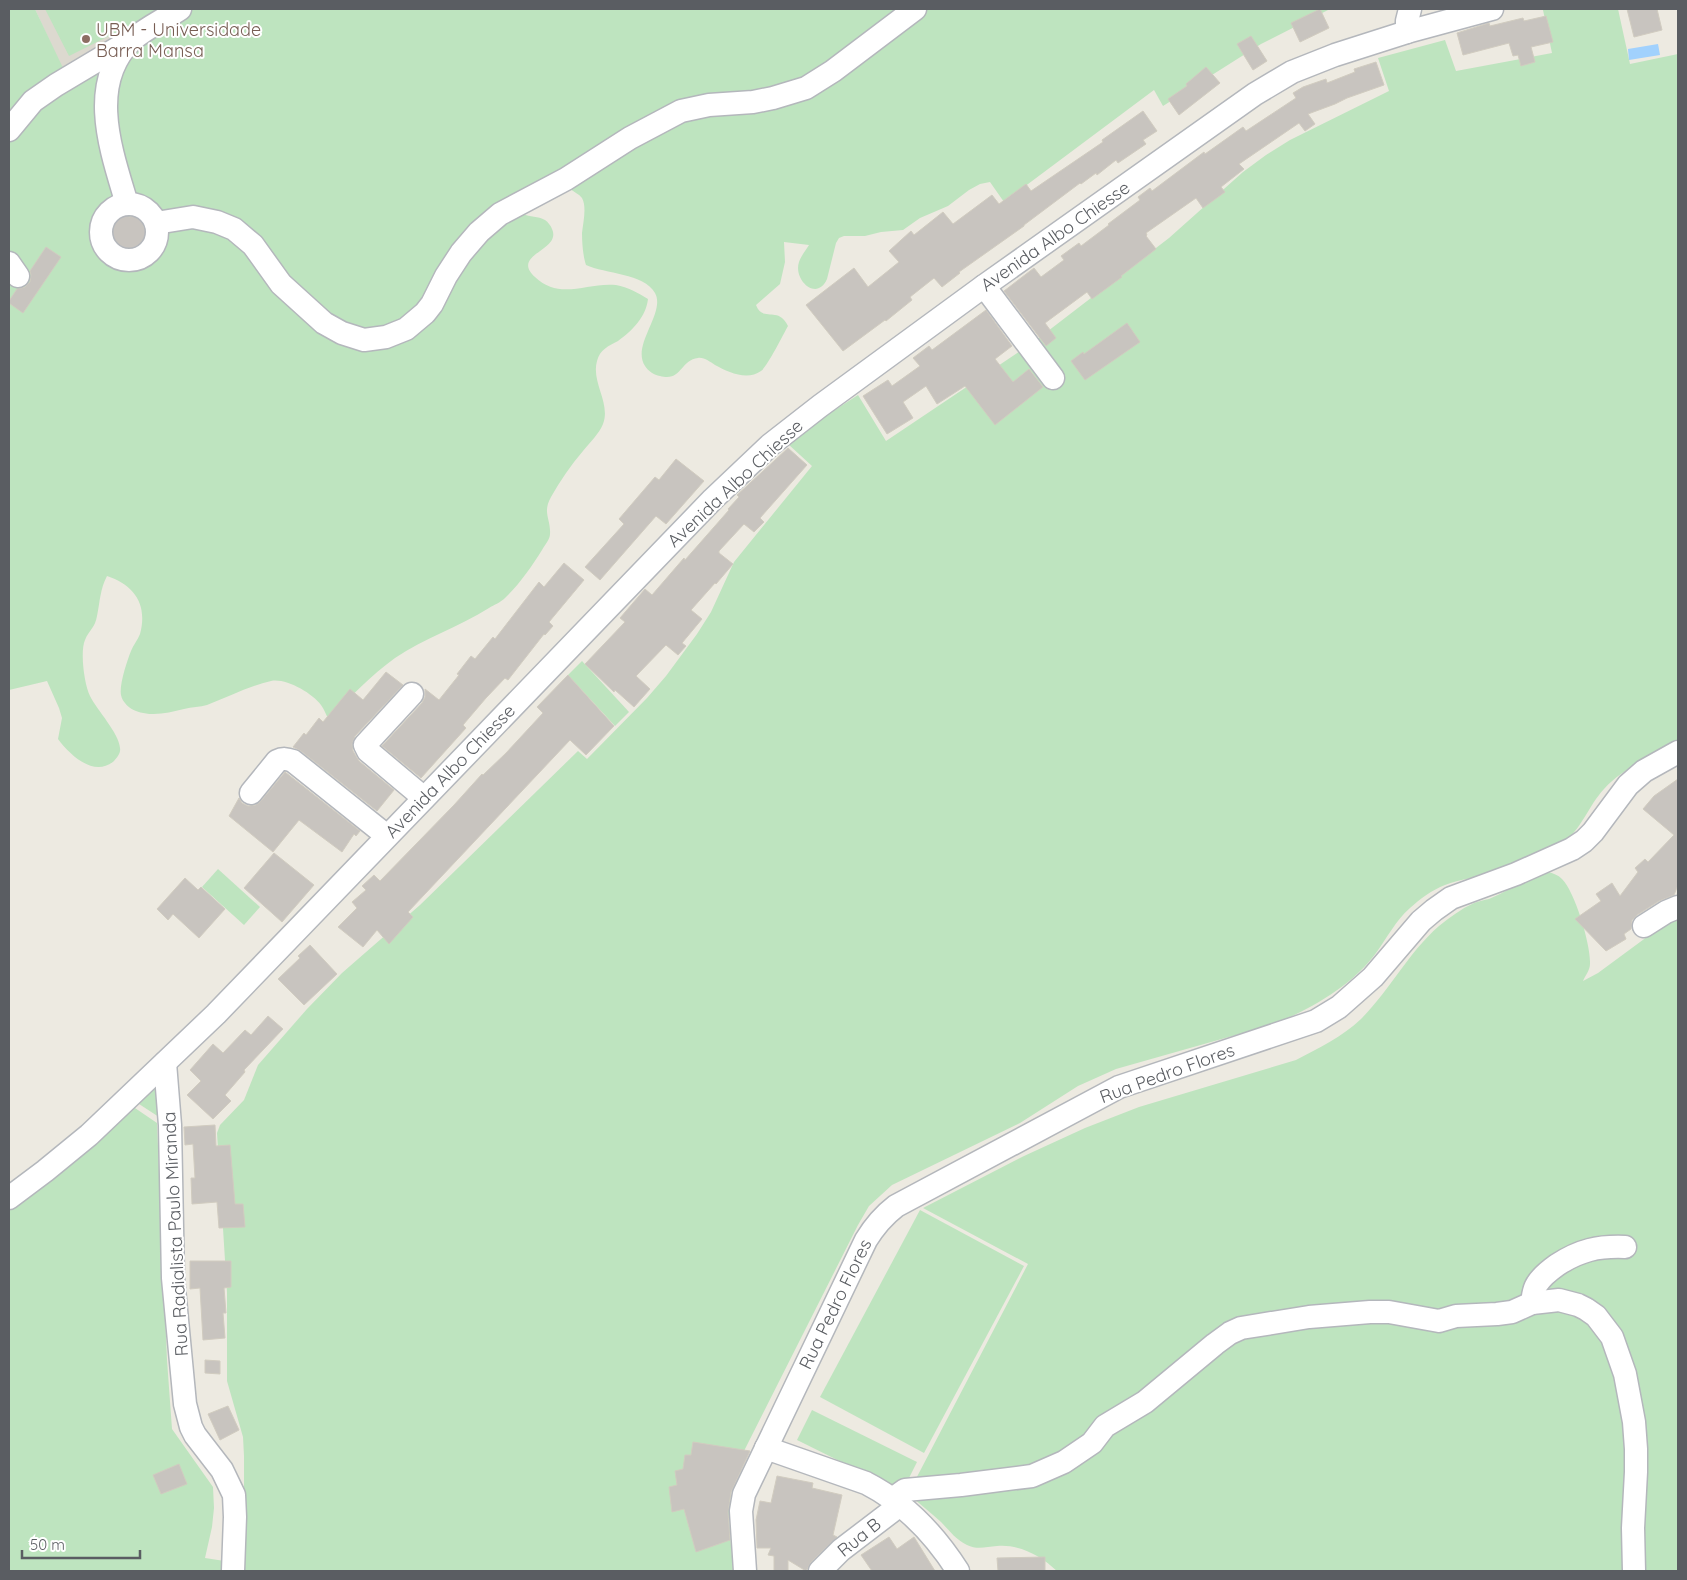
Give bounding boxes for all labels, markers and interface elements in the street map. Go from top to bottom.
place label: UBM - Universidade Barra Mansa [96,18,261,62]
marker: UBM - Universidade Barra Mansa [80,33,92,45]
street label: Avenida Albo Chiesse [976,176,1134,296]
street label: Avenida Albo Chiesse [662,414,808,552]
street label: Avenida Albo Chiesse [380,699,520,843]
street label: Rua Pedro Flores [1096,1038,1238,1108]
street label: Rua Radialista Paulo Miranda [157,1111,193,1357]
street label: Rua Pedro Flores [794,1235,876,1373]
street label: Rua B [832,1512,886,1562]
scale bar [22,1528,140,1560]
text: 50 m [30,1535,65,1554]

